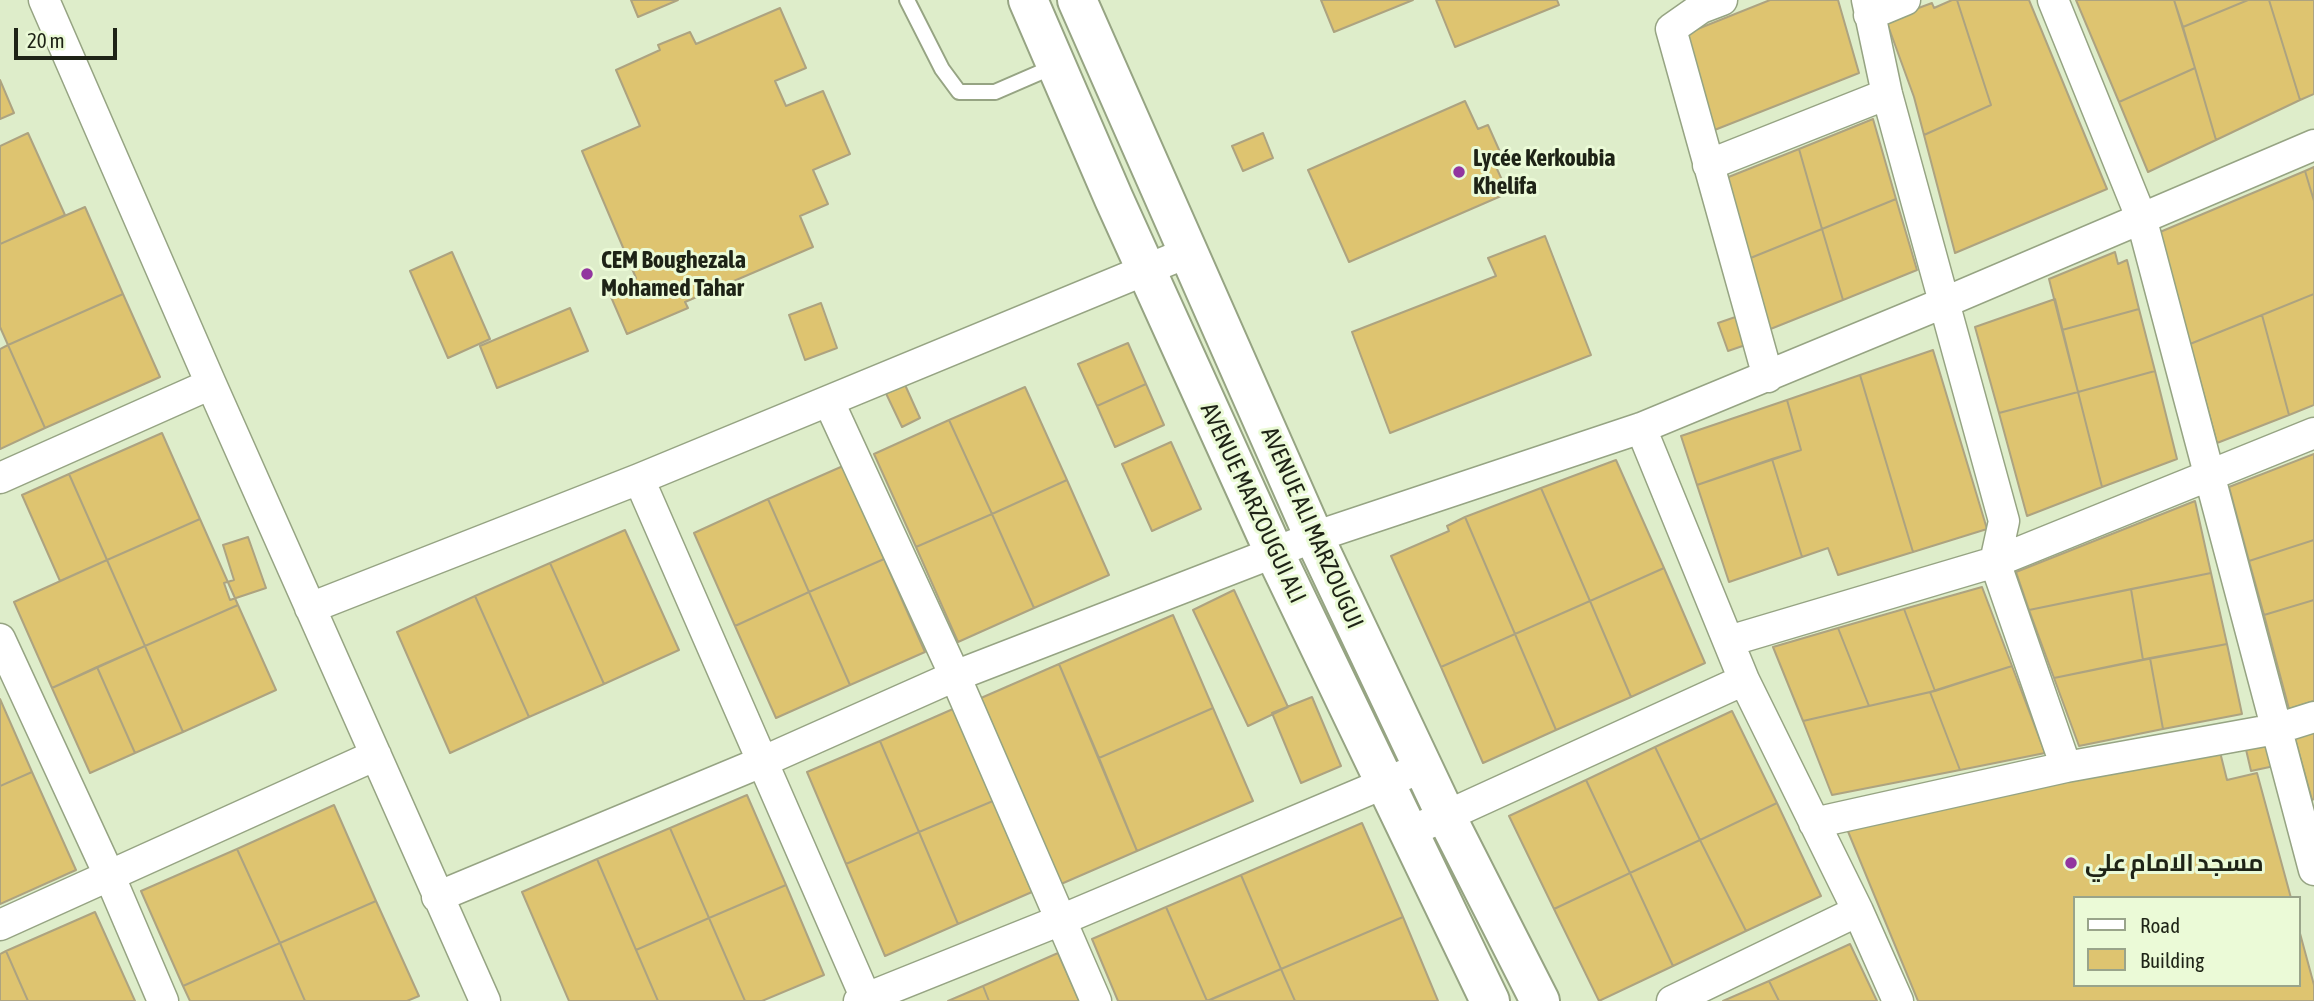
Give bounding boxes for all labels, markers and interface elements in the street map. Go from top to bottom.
scale bar [18,14,121,58]
text: 20 m [27,28,65,52]
place label: Lycée Kerkoubia Khelifa [1473,144,1615,200]
marker: Lycée Kerkoubia Khelifa [1451,164,1467,180]
place label: CEM Boughezala Mohamed Tahar [601,246,746,302]
marker: CEM Boughezala Mohamed Tahar [579,266,595,282]
street label: AVENUE MARZOUGUI ALI [1194,398,1312,608]
street label: AVENUE ALI MARZOUGUI [1255,423,1369,633]
place label: مسجد الامام علي [2085,849,2264,877]
marker: مسجد الامام علي [2063,855,2079,871]
legend [2072,896,2300,987]
text: Road [2140,913,2180,937]
text: Building [2140,948,2204,972]

